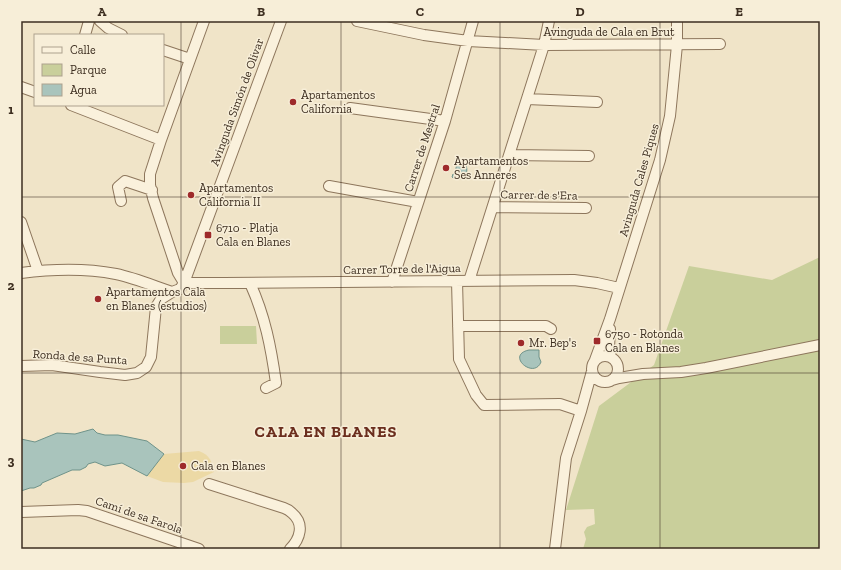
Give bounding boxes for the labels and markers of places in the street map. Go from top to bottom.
place label: Apartamentos California [301,88,375,116]
marker: Apartamentos California [288,97,298,107]
place label: Apartamentos Ses Anneres [454,154,528,182]
marker: Apartamentos Ses Anneres [441,163,451,173]
place label: Apartamentos California II [199,181,273,209]
marker: Apartamentos California II [186,190,196,200]
place label: 6710 - Platja Cala en Blanes [216,221,290,249]
marker: 6710 - Platja Cala en Blanes [203,230,213,240]
place label: Apartamentos Cala en Blanes (estudios) [106,285,207,313]
marker: Apartamentos Cala en Blanes (estudios) [93,294,103,304]
place label: 6750 - Rotonda Cala en Blanes [605,327,683,355]
place label: Mr. Bep's [529,336,576,350]
marker: 6750 - Rotonda Cala en Blanes [592,336,602,346]
marker: Mr. Bep's [516,338,526,348]
place label: Cala en Blanes [191,459,265,473]
marker: Cala en Blanes [178,461,188,471]

